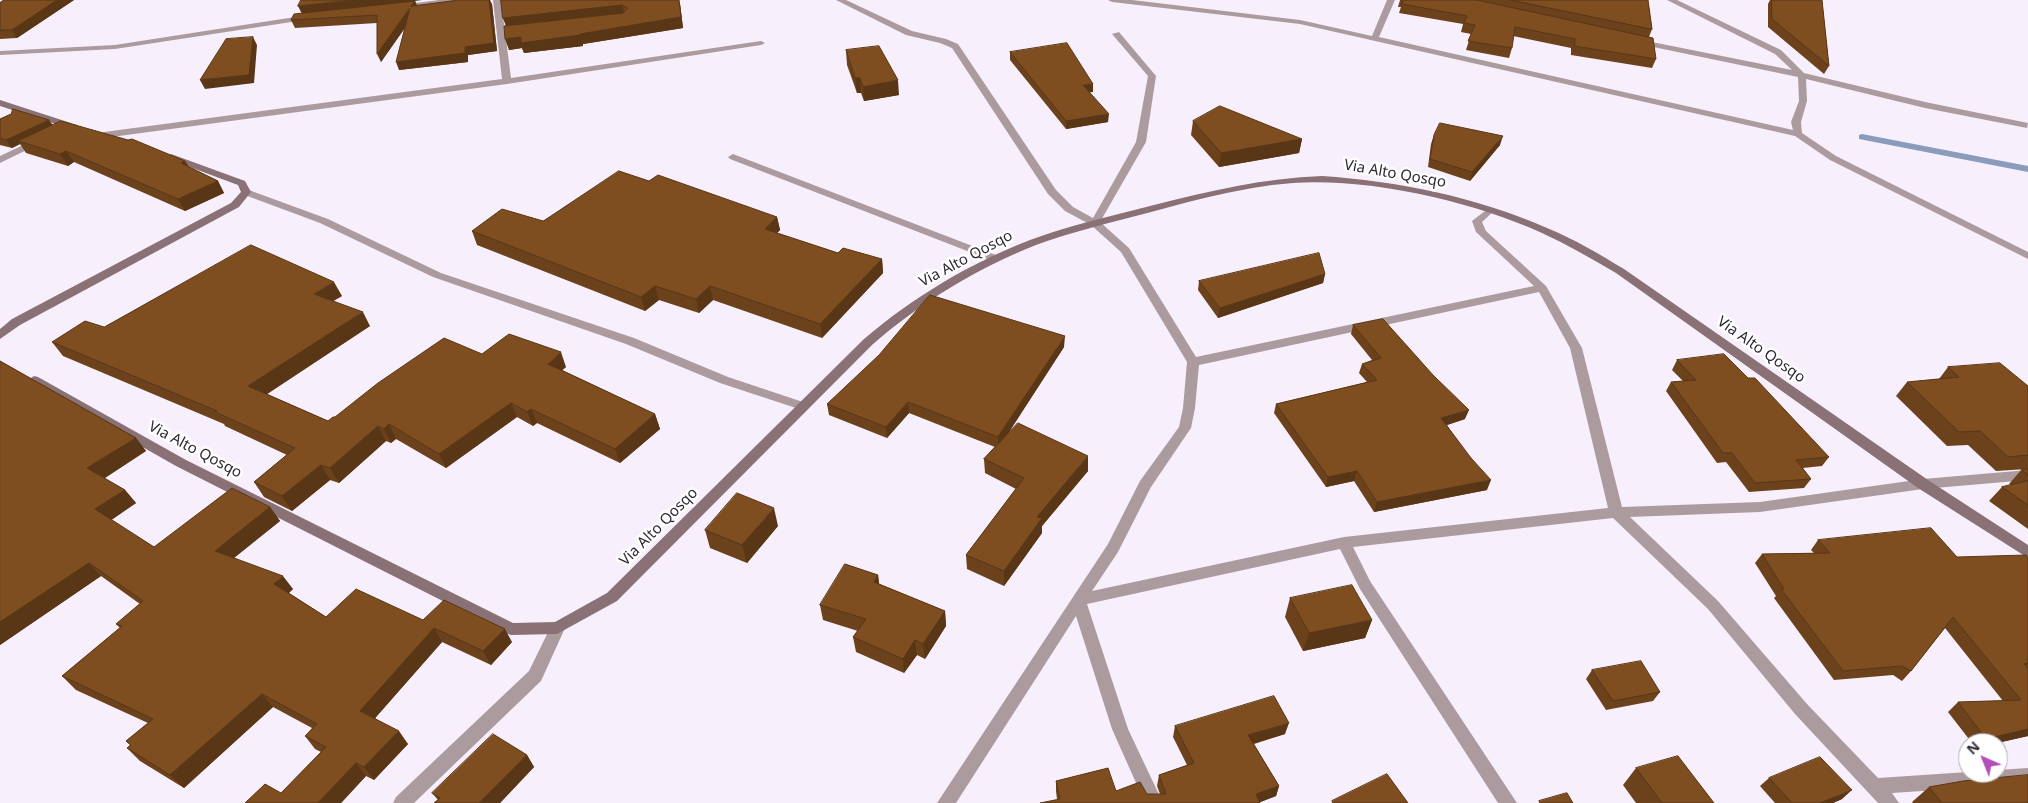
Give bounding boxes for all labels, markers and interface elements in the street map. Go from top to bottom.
street label: Via Alto Qosqo [1343,156,1447,192]
street label: Via Alto Qosqo [916,227,1016,291]
street label: Via Alto Qosqo [1714,313,1808,387]
street label: Via Alto Qosqo [145,418,245,482]
street label: Via Alto Qosqo [616,484,702,570]
north arrow [1958,733,2008,783]
text: N [1962,737,1984,758]

